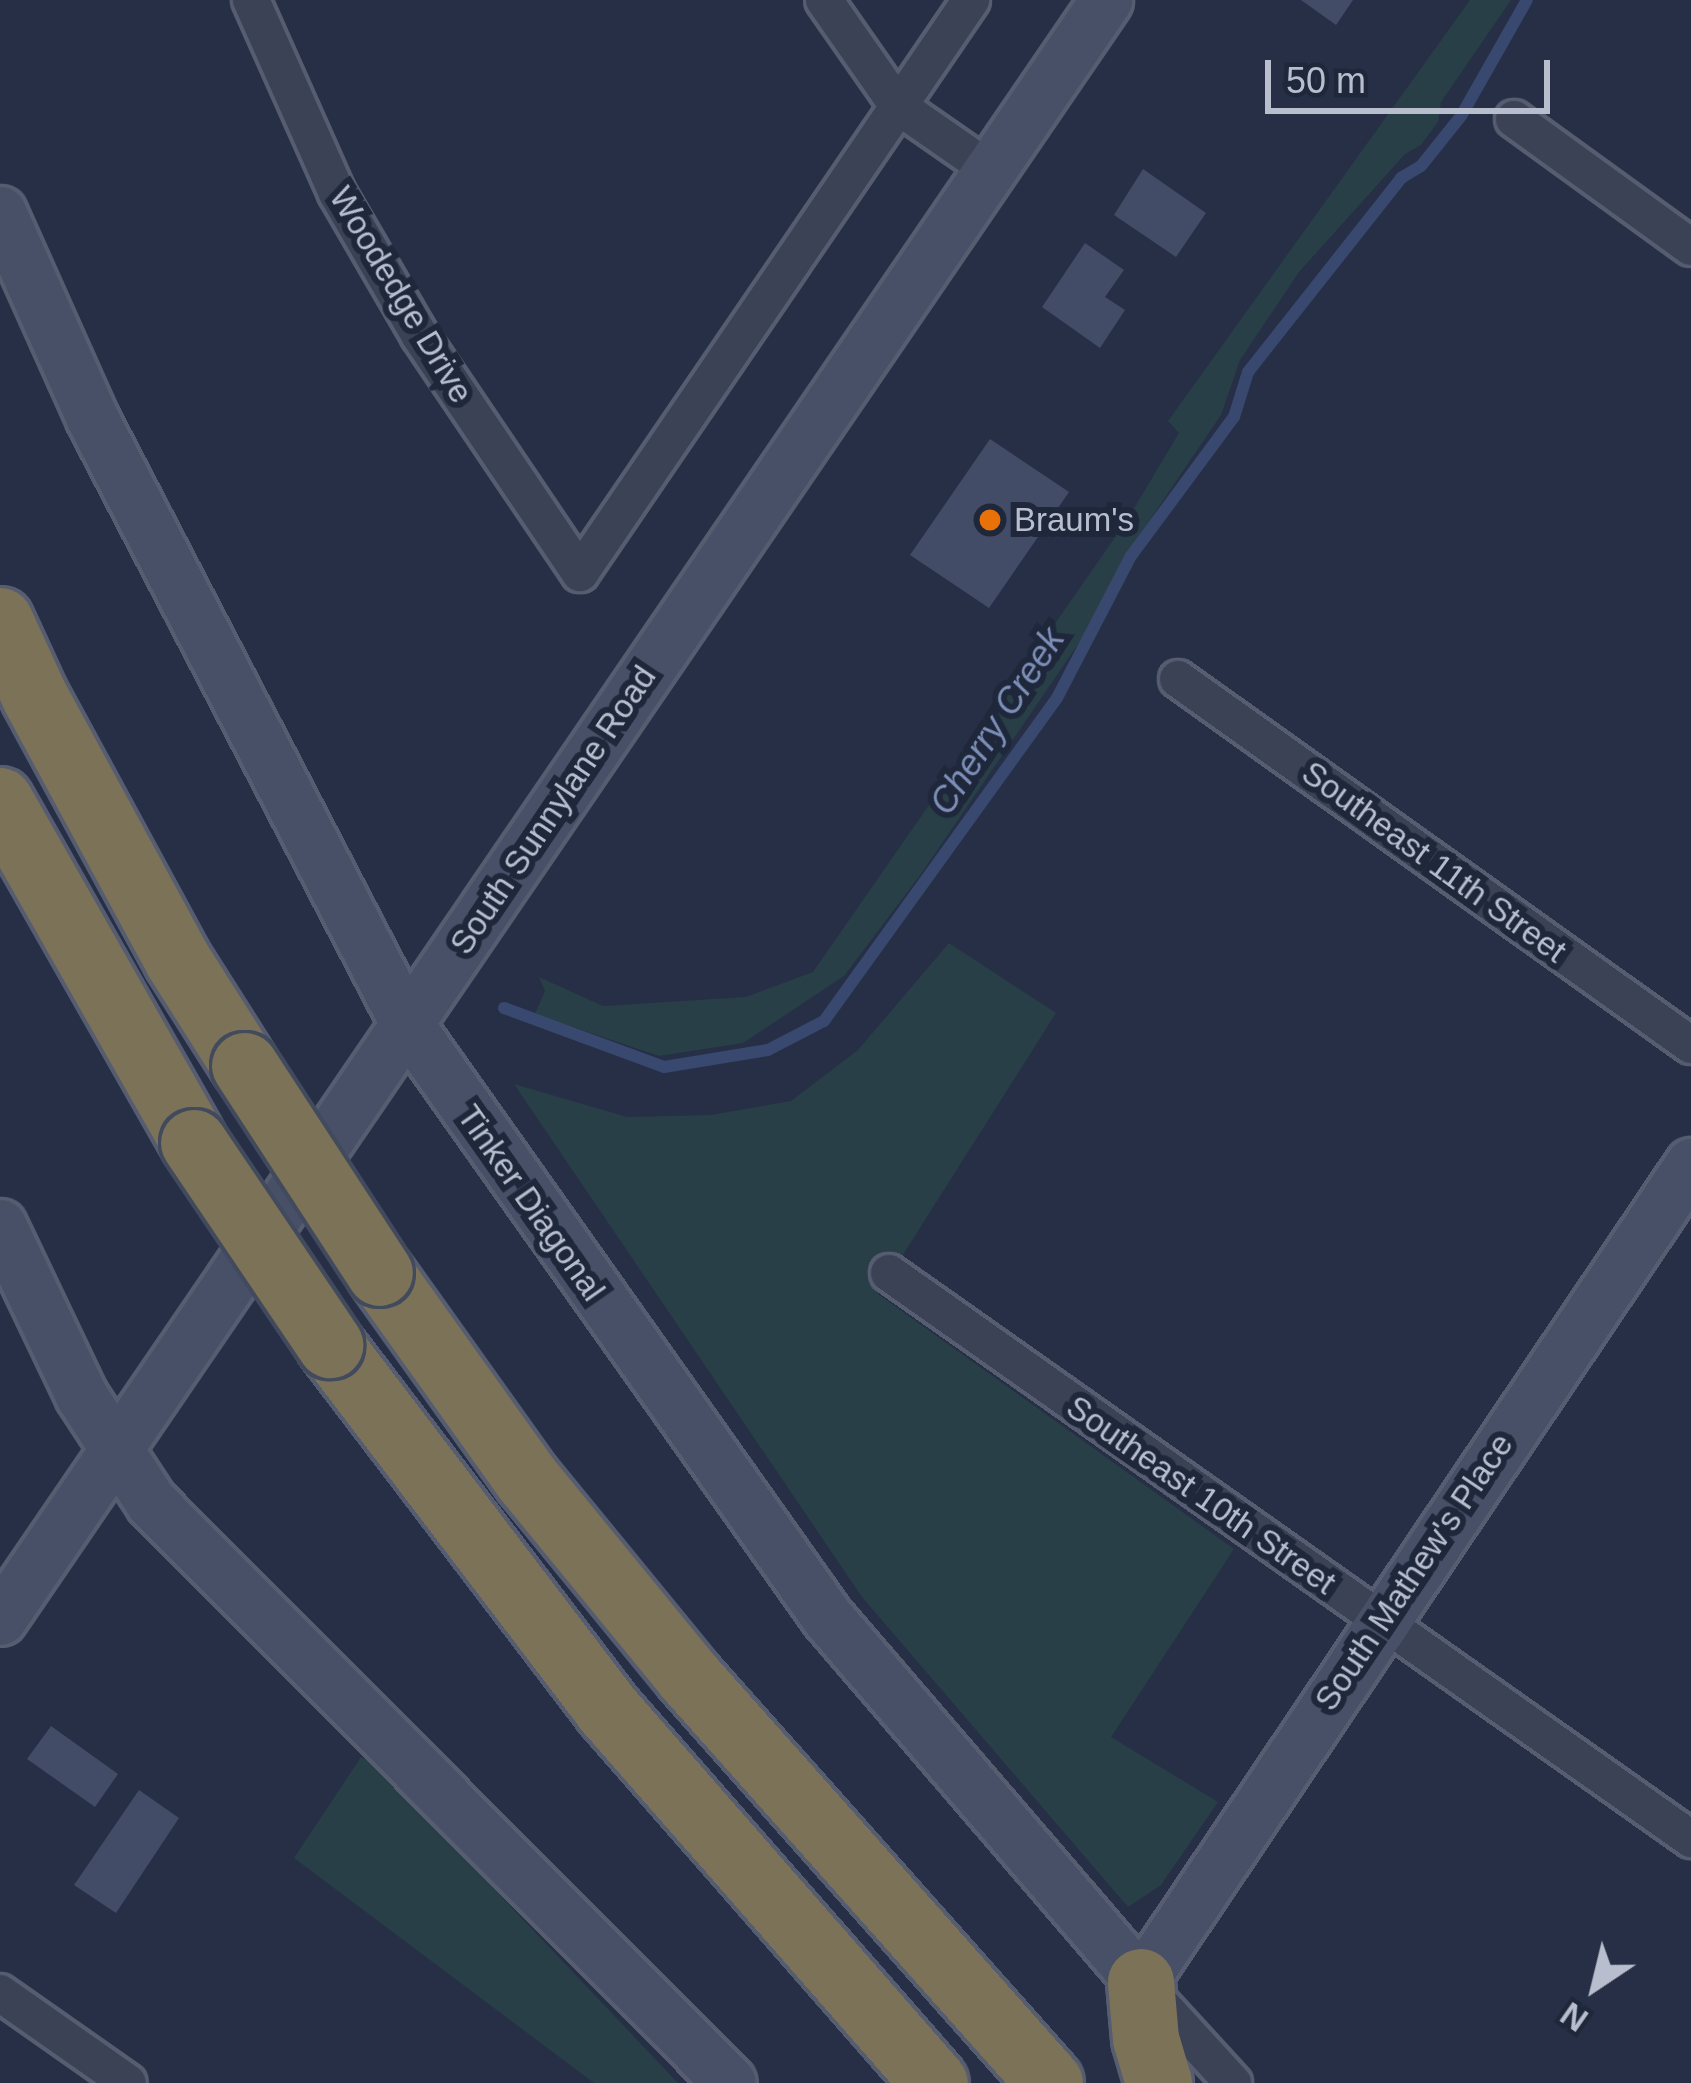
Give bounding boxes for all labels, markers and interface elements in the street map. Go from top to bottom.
scale bar [1271,36,1556,110]
text: 50 m [1286,60,1366,101]
street label: Woodedge Drive [321,180,481,410]
place label: Braum's [1014,500,1134,540]
marker: Braum's [977,507,1003,533]
water label: Cherry Creek [921,619,1073,823]
street label: South Sunnylane Road [442,658,664,962]
street label: Southeast 11th Street [1294,753,1574,971]
street label: Tinker Diagonal [449,1097,613,1309]
street label: Southeast 10th Street [1059,1387,1343,1603]
street label: South Mathew's Place [1307,1426,1521,1718]
north arrow [1535,1927,1655,2047]
text: N [1554,1995,1594,2039]

